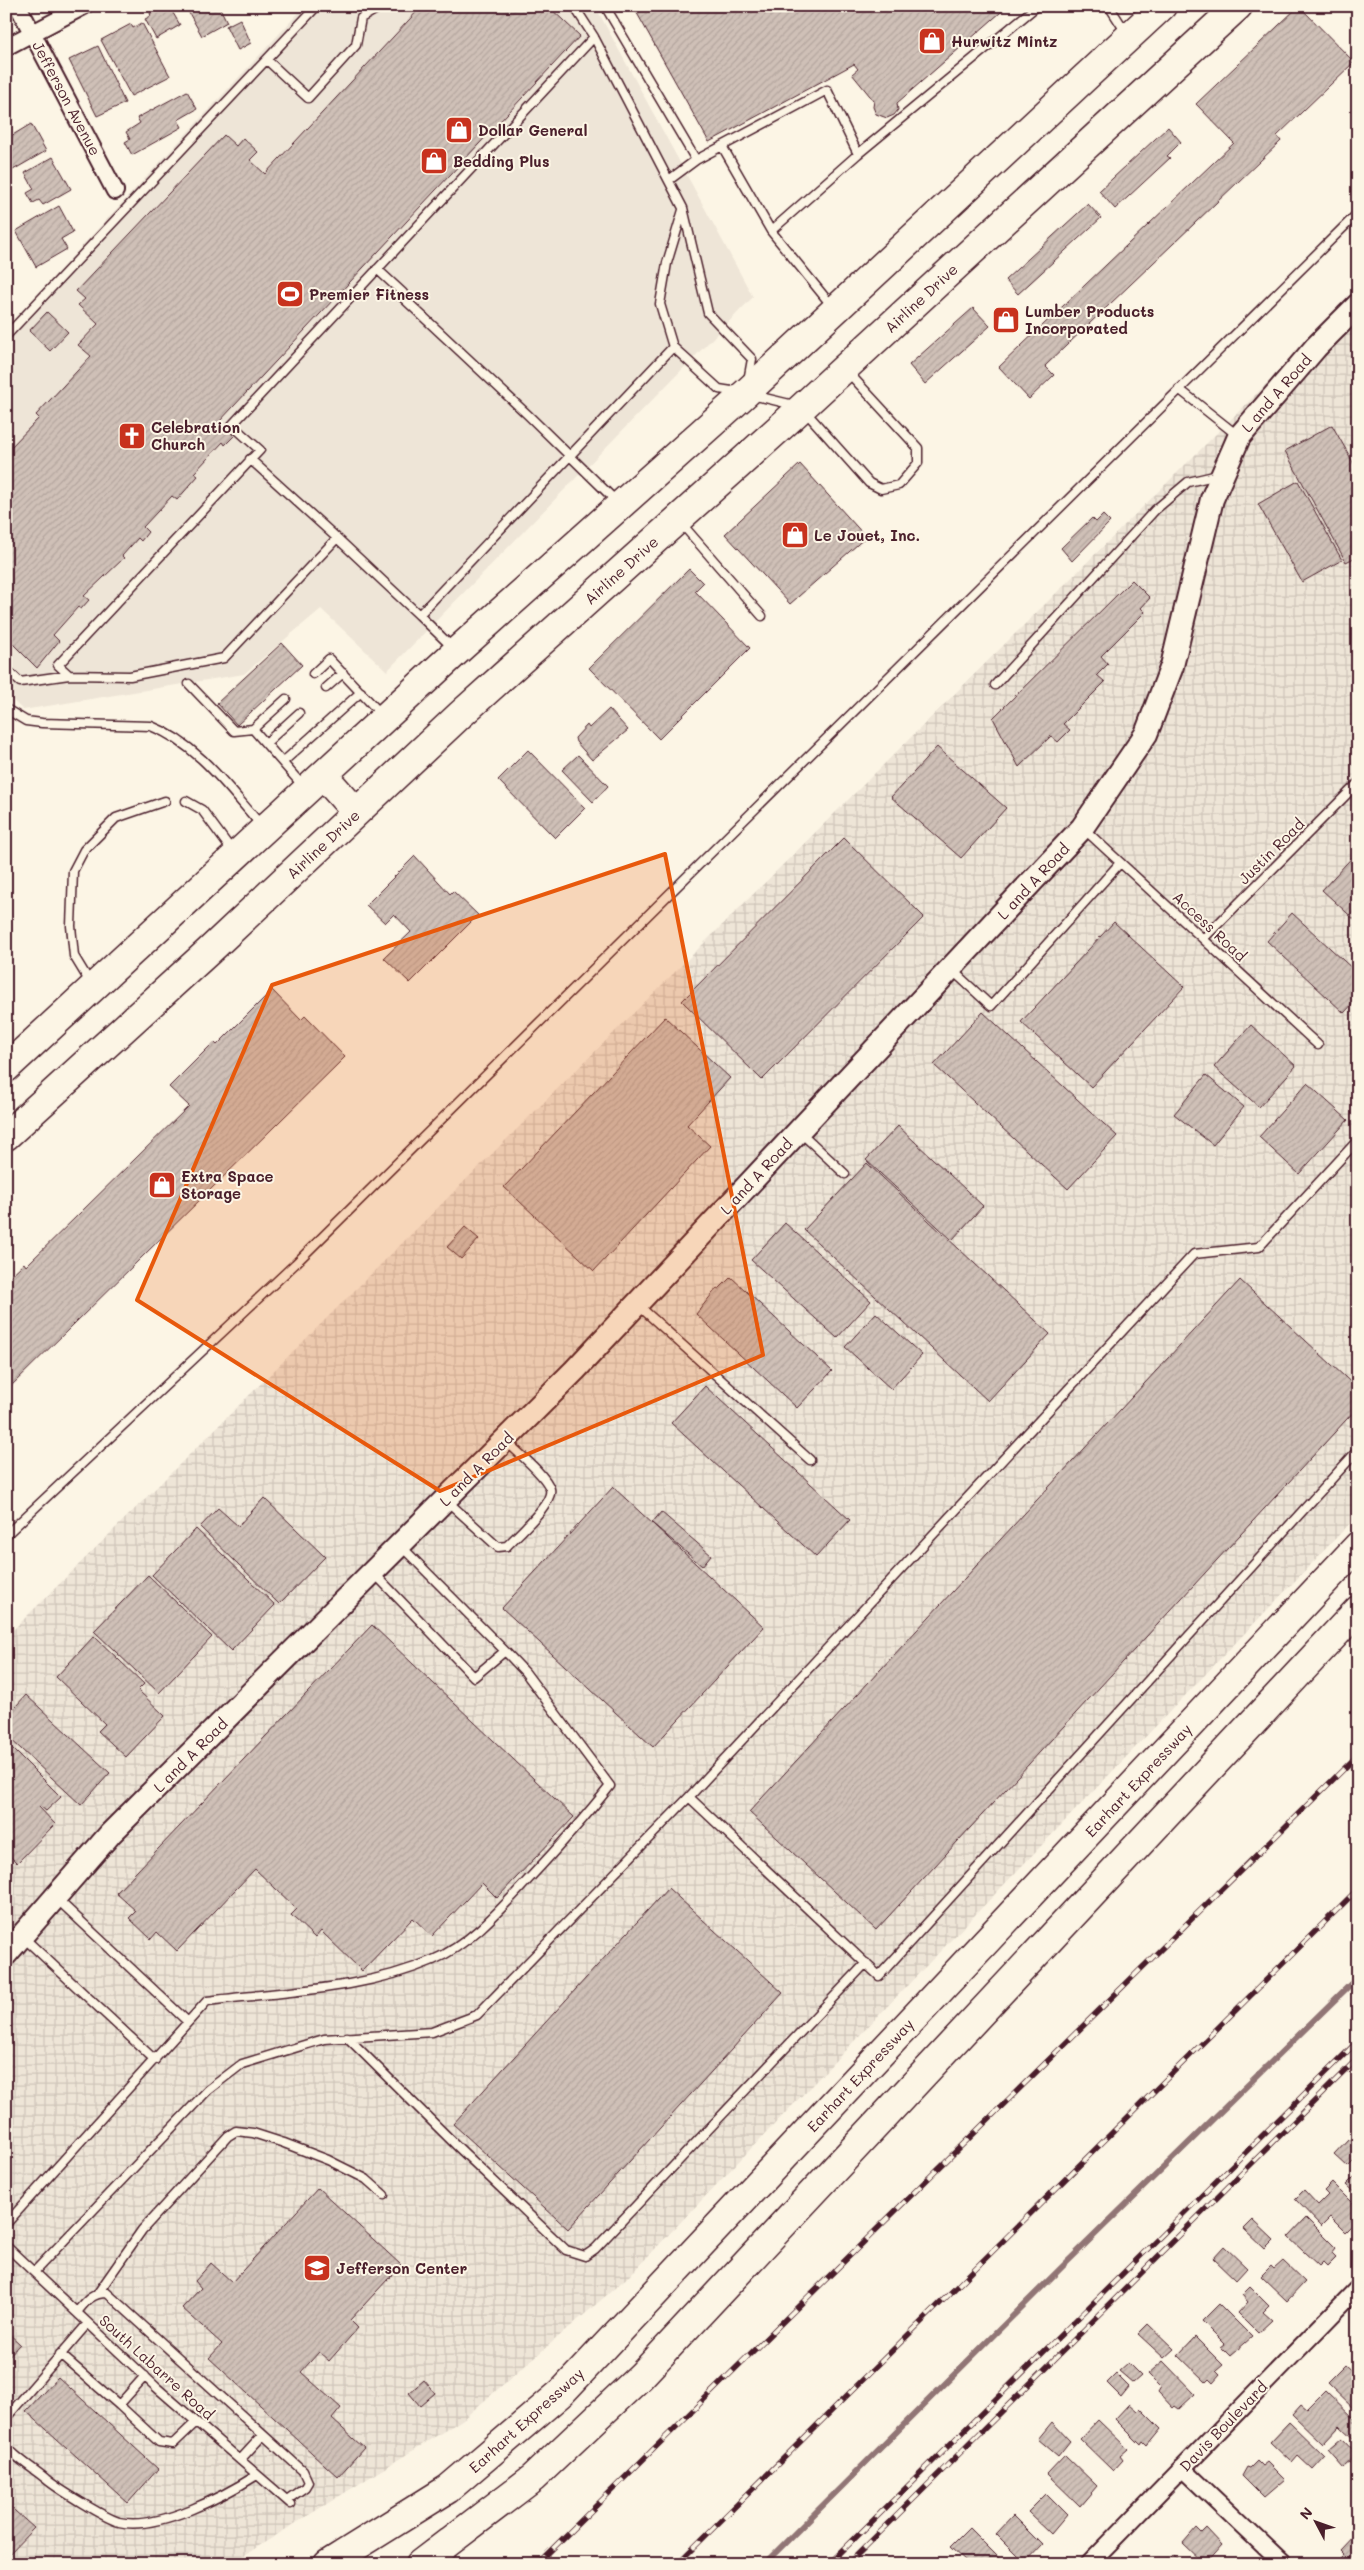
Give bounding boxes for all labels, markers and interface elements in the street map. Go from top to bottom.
shop icon: Hurwitz Mintz [917,26,947,56]
place label: Hurwitz Mintz [951,31,1058,51]
street label: Jefferson Avenue [28,37,106,159]
shop icon: Dollar General [444,115,474,145]
place label: Dollar General [478,120,588,140]
shop icon: Bedding Plus [419,146,449,176]
place label: Bedding Plus [453,151,550,171]
street label: Airline Drive [880,259,962,337]
sports icon: Premier Fitness [275,279,305,309]
place label: Premier Fitness [309,284,429,304]
place label: Lumber Products Incorporated [1025,301,1154,338]
shop icon: Lumber Products Incorporated [991,305,1021,335]
street label: L and A Road [1237,350,1315,436]
place label: Celebration Church [151,417,240,454]
church icon: Celebration Church [117,421,147,451]
shop icon: Le Jouet, Inc. [780,520,810,550]
place label: Le Jouet, Inc. [814,525,920,545]
street label: Airline Drive [580,531,662,609]
street label: Airline Drive [282,805,364,883]
street label: Justin Road [1234,814,1308,888]
street label: L and A Road [993,839,1073,923]
street label: Access Road [1169,887,1251,965]
street label: L and A Road [716,1134,796,1218]
place label: Extra Space Storage [181,1166,274,1203]
shop icon: Extra Space Storage [147,1170,177,1200]
street label: L and A Road [435,1428,517,1510]
street label: L and A Road [149,1714,231,1796]
street label: Earhart Expressway [1080,1719,1196,1841]
street label: Earhart Expressway [802,2014,918,2136]
school or university icon: Jefferson Center [302,2253,332,2283]
place label: Jefferson Center [336,2258,467,2278]
street label: South Labarre Road [95,2310,219,2424]
street label: Earhart Expressway [464,2363,588,2477]
street label: Davis Boulevard [1175,2377,1271,2475]
north arrow [1292,2498,1342,2548]
text: N [1295,2503,1316,2523]

